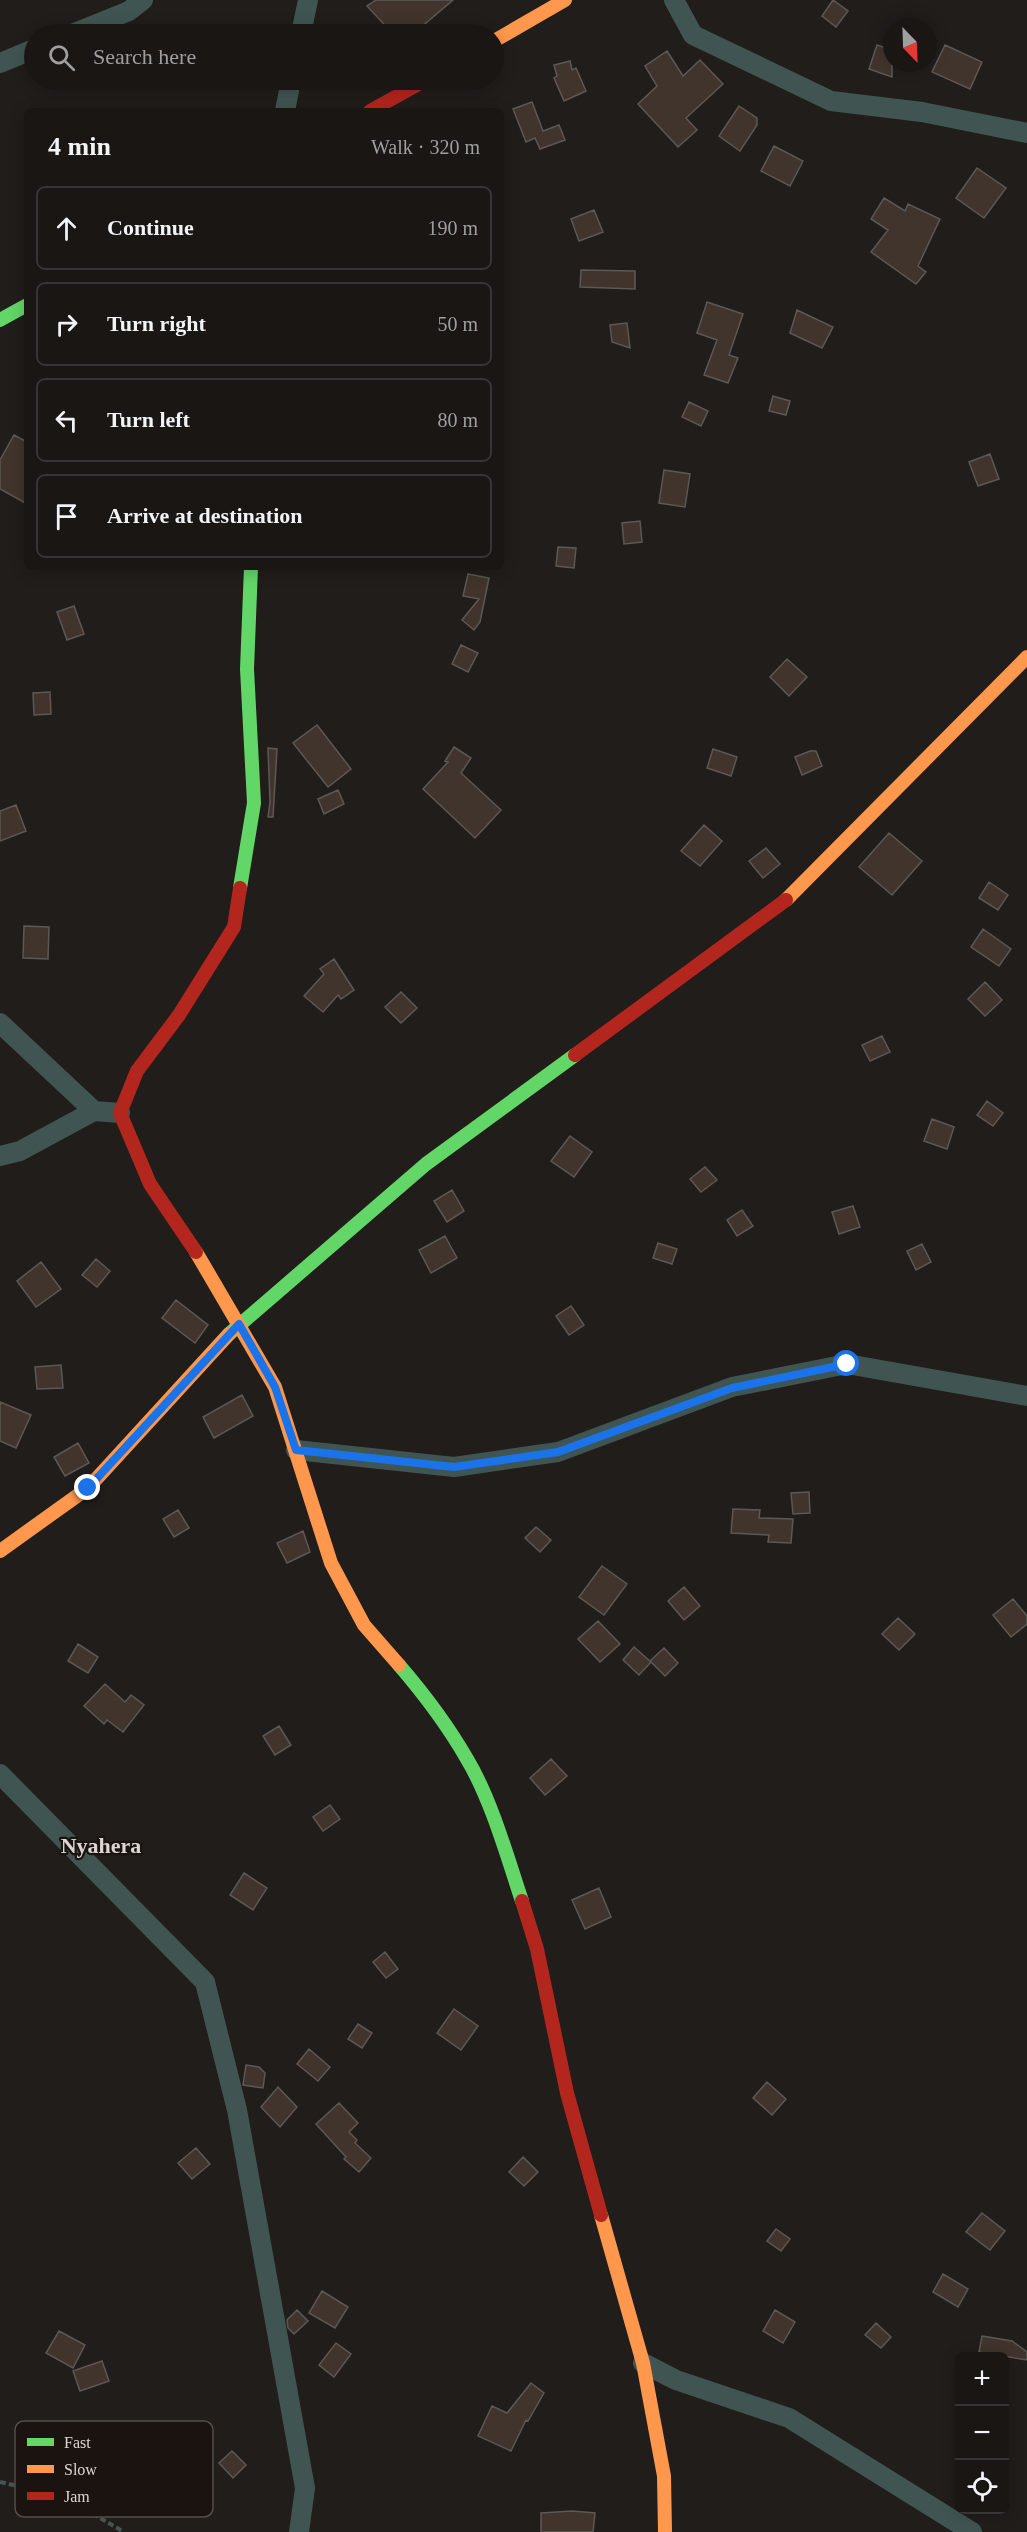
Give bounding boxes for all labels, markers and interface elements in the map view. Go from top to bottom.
north arrow [883,18,937,72]
search box [24,24,504,90]
icon: search [45,41,78,74]
text: Search here [93,44,196,69]
text: 4 min [48,132,111,161]
text: Walk · 320 m [371,136,480,158]
icon: ahead [50,212,83,245]
text: Continue [107,215,194,240]
text: 190 m [427,217,478,239]
icon: right [50,308,83,341]
text: Turn right [107,311,206,336]
text: 50 m [437,313,478,335]
icon: left [50,404,83,437]
text: Turn left [107,407,190,432]
text: 80 m [437,409,478,431]
icon: arrive [50,500,83,533]
text: Arrive at destination [107,503,303,528]
route start [833,1350,859,1376]
route end [74,1474,100,1500]
district label: Nyahera [61,1833,141,1858]
map controls [955,2352,1009,2514]
button: + [955,2352,1009,2406]
button: − [955,2406,1009,2460]
legend [15,2421,213,2517]
text: Fast [64,2434,91,2451]
button: locate [955,2460,1009,2514]
text: Slow [64,2461,97,2478]
text: Jam [64,2488,90,2505]

